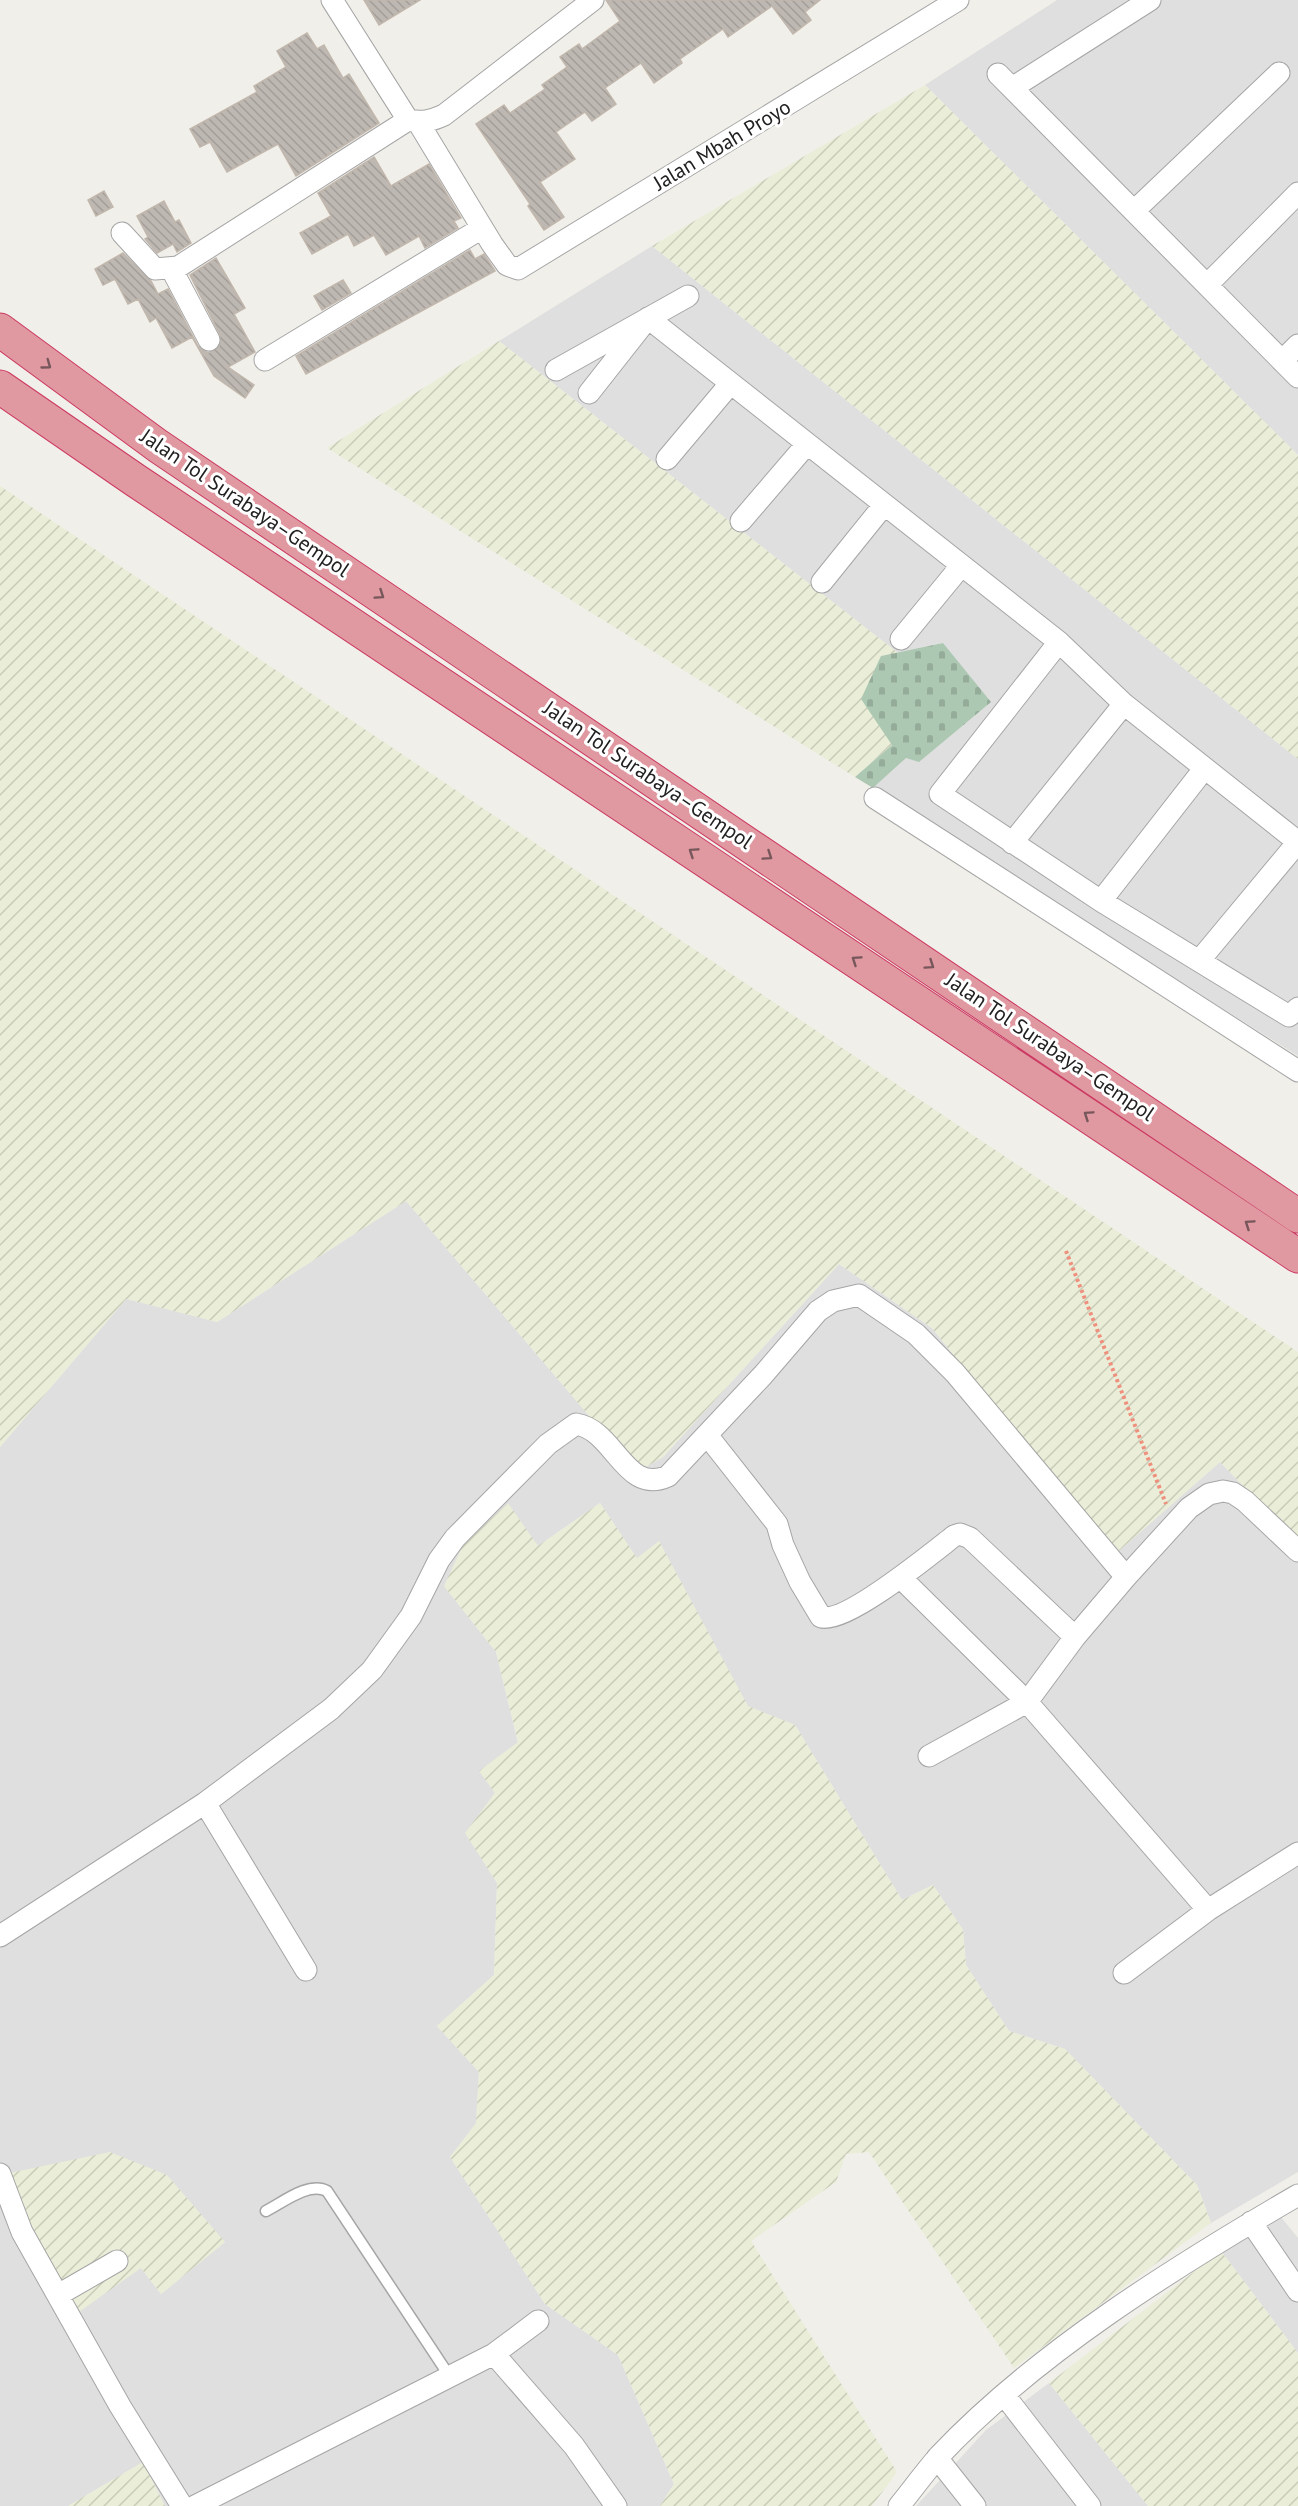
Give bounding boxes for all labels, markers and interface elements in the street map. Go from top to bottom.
street label: Jalan Mbah Proyo [647,93,795,197]
one-way arrow [41,358,52,369]
street label: Jalan Tol Surabaya–Gempol [135,422,355,583]
one-way arrow [373,588,384,599]
street label: Jalan Tol Surabaya–Gempol [538,694,758,855]
one-way arrow [689,848,700,859]
one-way arrow [762,849,773,860]
one-way arrow [851,956,862,967]
one-way arrow [924,958,935,969]
street label: Jalan Tol Surabaya–Gempol [940,966,1160,1127]
one-way arrow [1083,1111,1094,1122]
one-way arrow [1245,1220,1256,1231]

